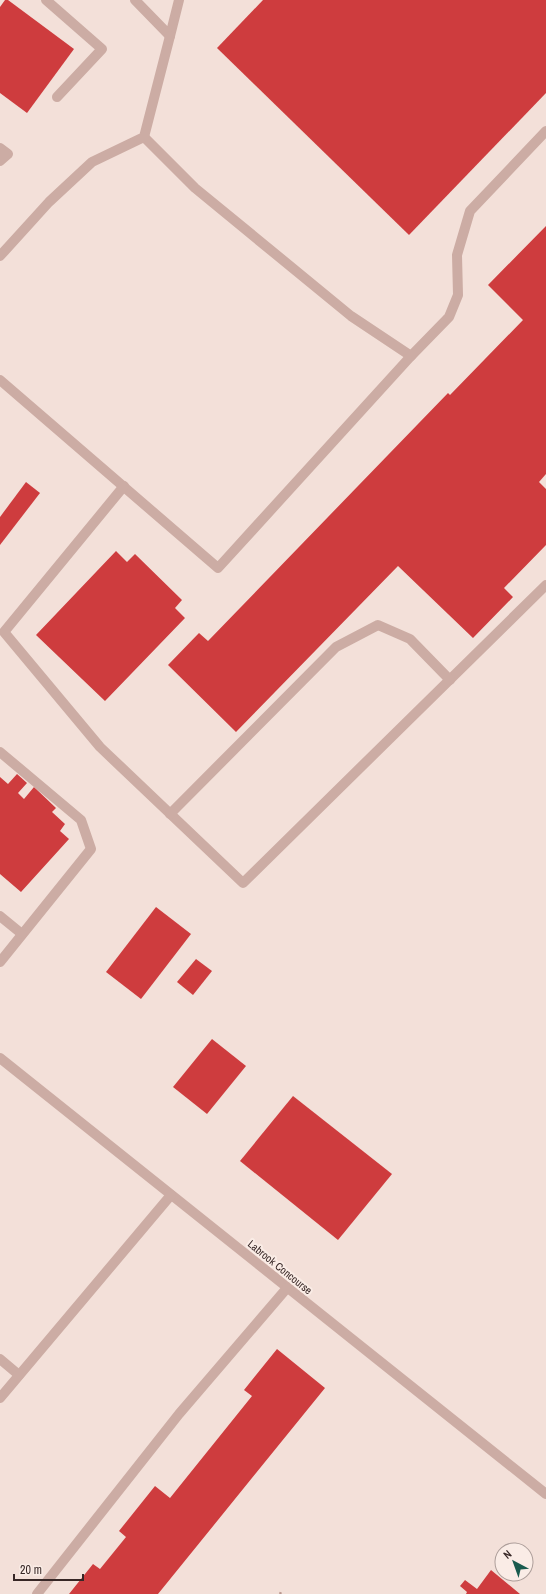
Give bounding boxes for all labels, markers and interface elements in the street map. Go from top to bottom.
street label: Labrook Concourse [245,1237,315,1297]
north arrow [494,1542,534,1582]
text: N [500,1547,514,1562]
scale bar [14,1556,83,1582]
text: 20 m [20,1562,42,1578]

